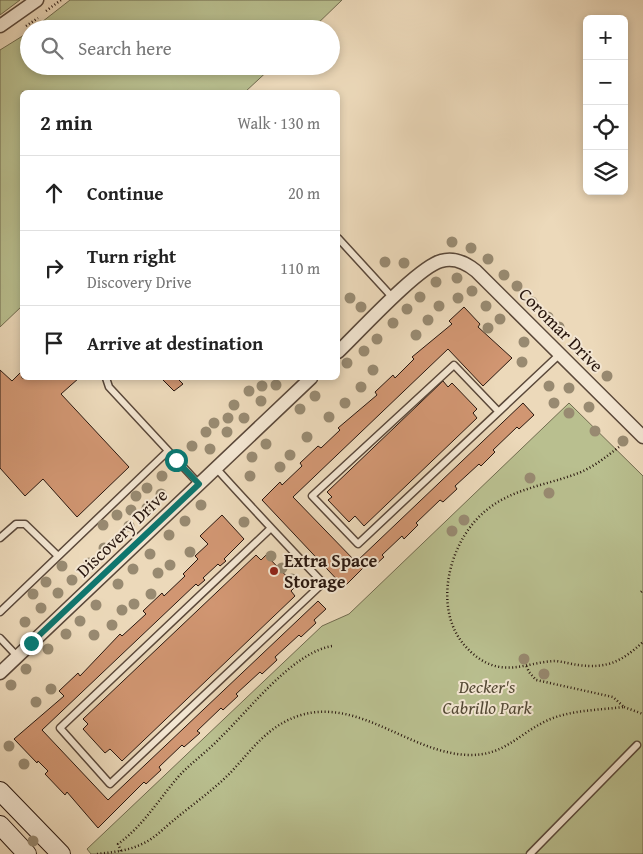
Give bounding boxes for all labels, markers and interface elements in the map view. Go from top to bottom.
map controls [583,15,628,195]
button: + [583,15,628,60]
search box [20,20,340,75]
icon: search [38,34,66,62]
text: Search here [78,34,172,62]
button: − [583,60,628,105]
button: locate [583,105,628,150]
text: 2 min [40,107,92,138]
text: Walk · 130 m [237,111,320,135]
button: layers [583,150,628,195]
icon: ahead [40,179,68,207]
text: Continue [87,179,164,207]
text: 20 m [288,181,320,205]
text: Turn right [87,242,176,270]
icon: right [40,254,68,282]
text: 110 m [280,256,320,280]
text: Discovery Drive [87,270,192,294]
street label: Coromar Drive [513,281,610,378]
icon: arrive [40,329,68,357]
text: Arrive at destination [87,329,263,357]
route start [165,449,188,472]
street label: Discovery Drive [70,482,173,583]
place label: Extra Space Storage [284,547,377,595]
marker: Extra Space Storage [268,565,280,577]
route end [20,632,43,655]
park label: Decker's Cabrillo Park [442,673,532,721]

